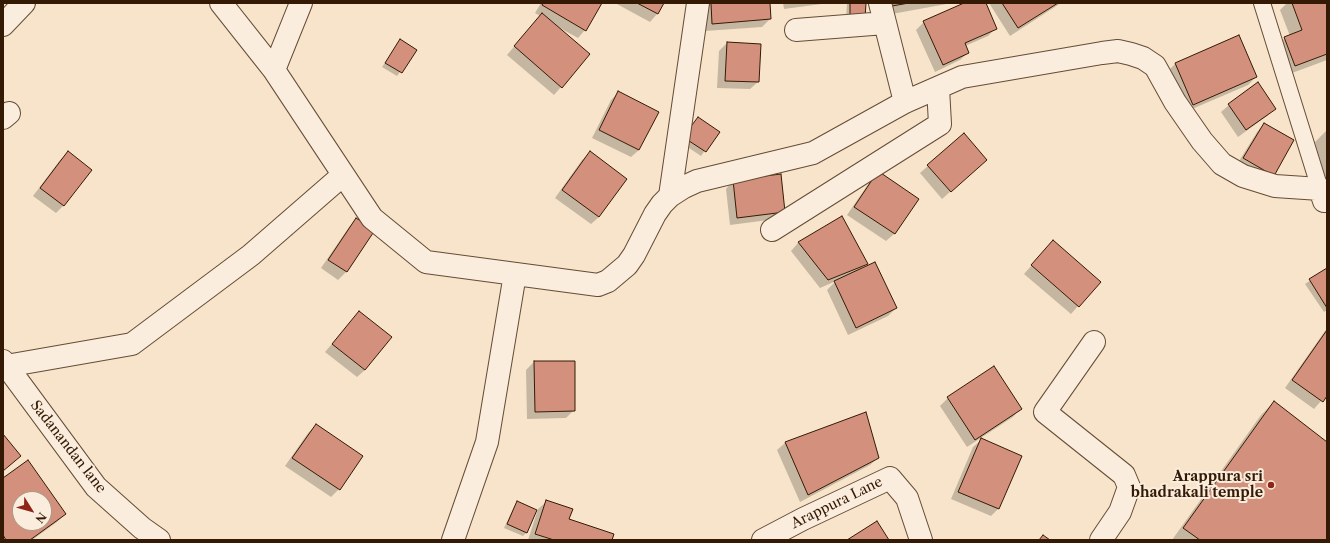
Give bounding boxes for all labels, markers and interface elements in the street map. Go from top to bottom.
street label: Sadanandan lane [27,397,109,497]
place label: Arappura sri bhadrakali temple [1131,469,1263,502]
street label: Arappura Lane [789,474,885,532]
marker: Arappura sri bhadrakali temple [1266,480,1276,490]
north arrow [12,491,52,531]
text: N [32,510,49,526]

